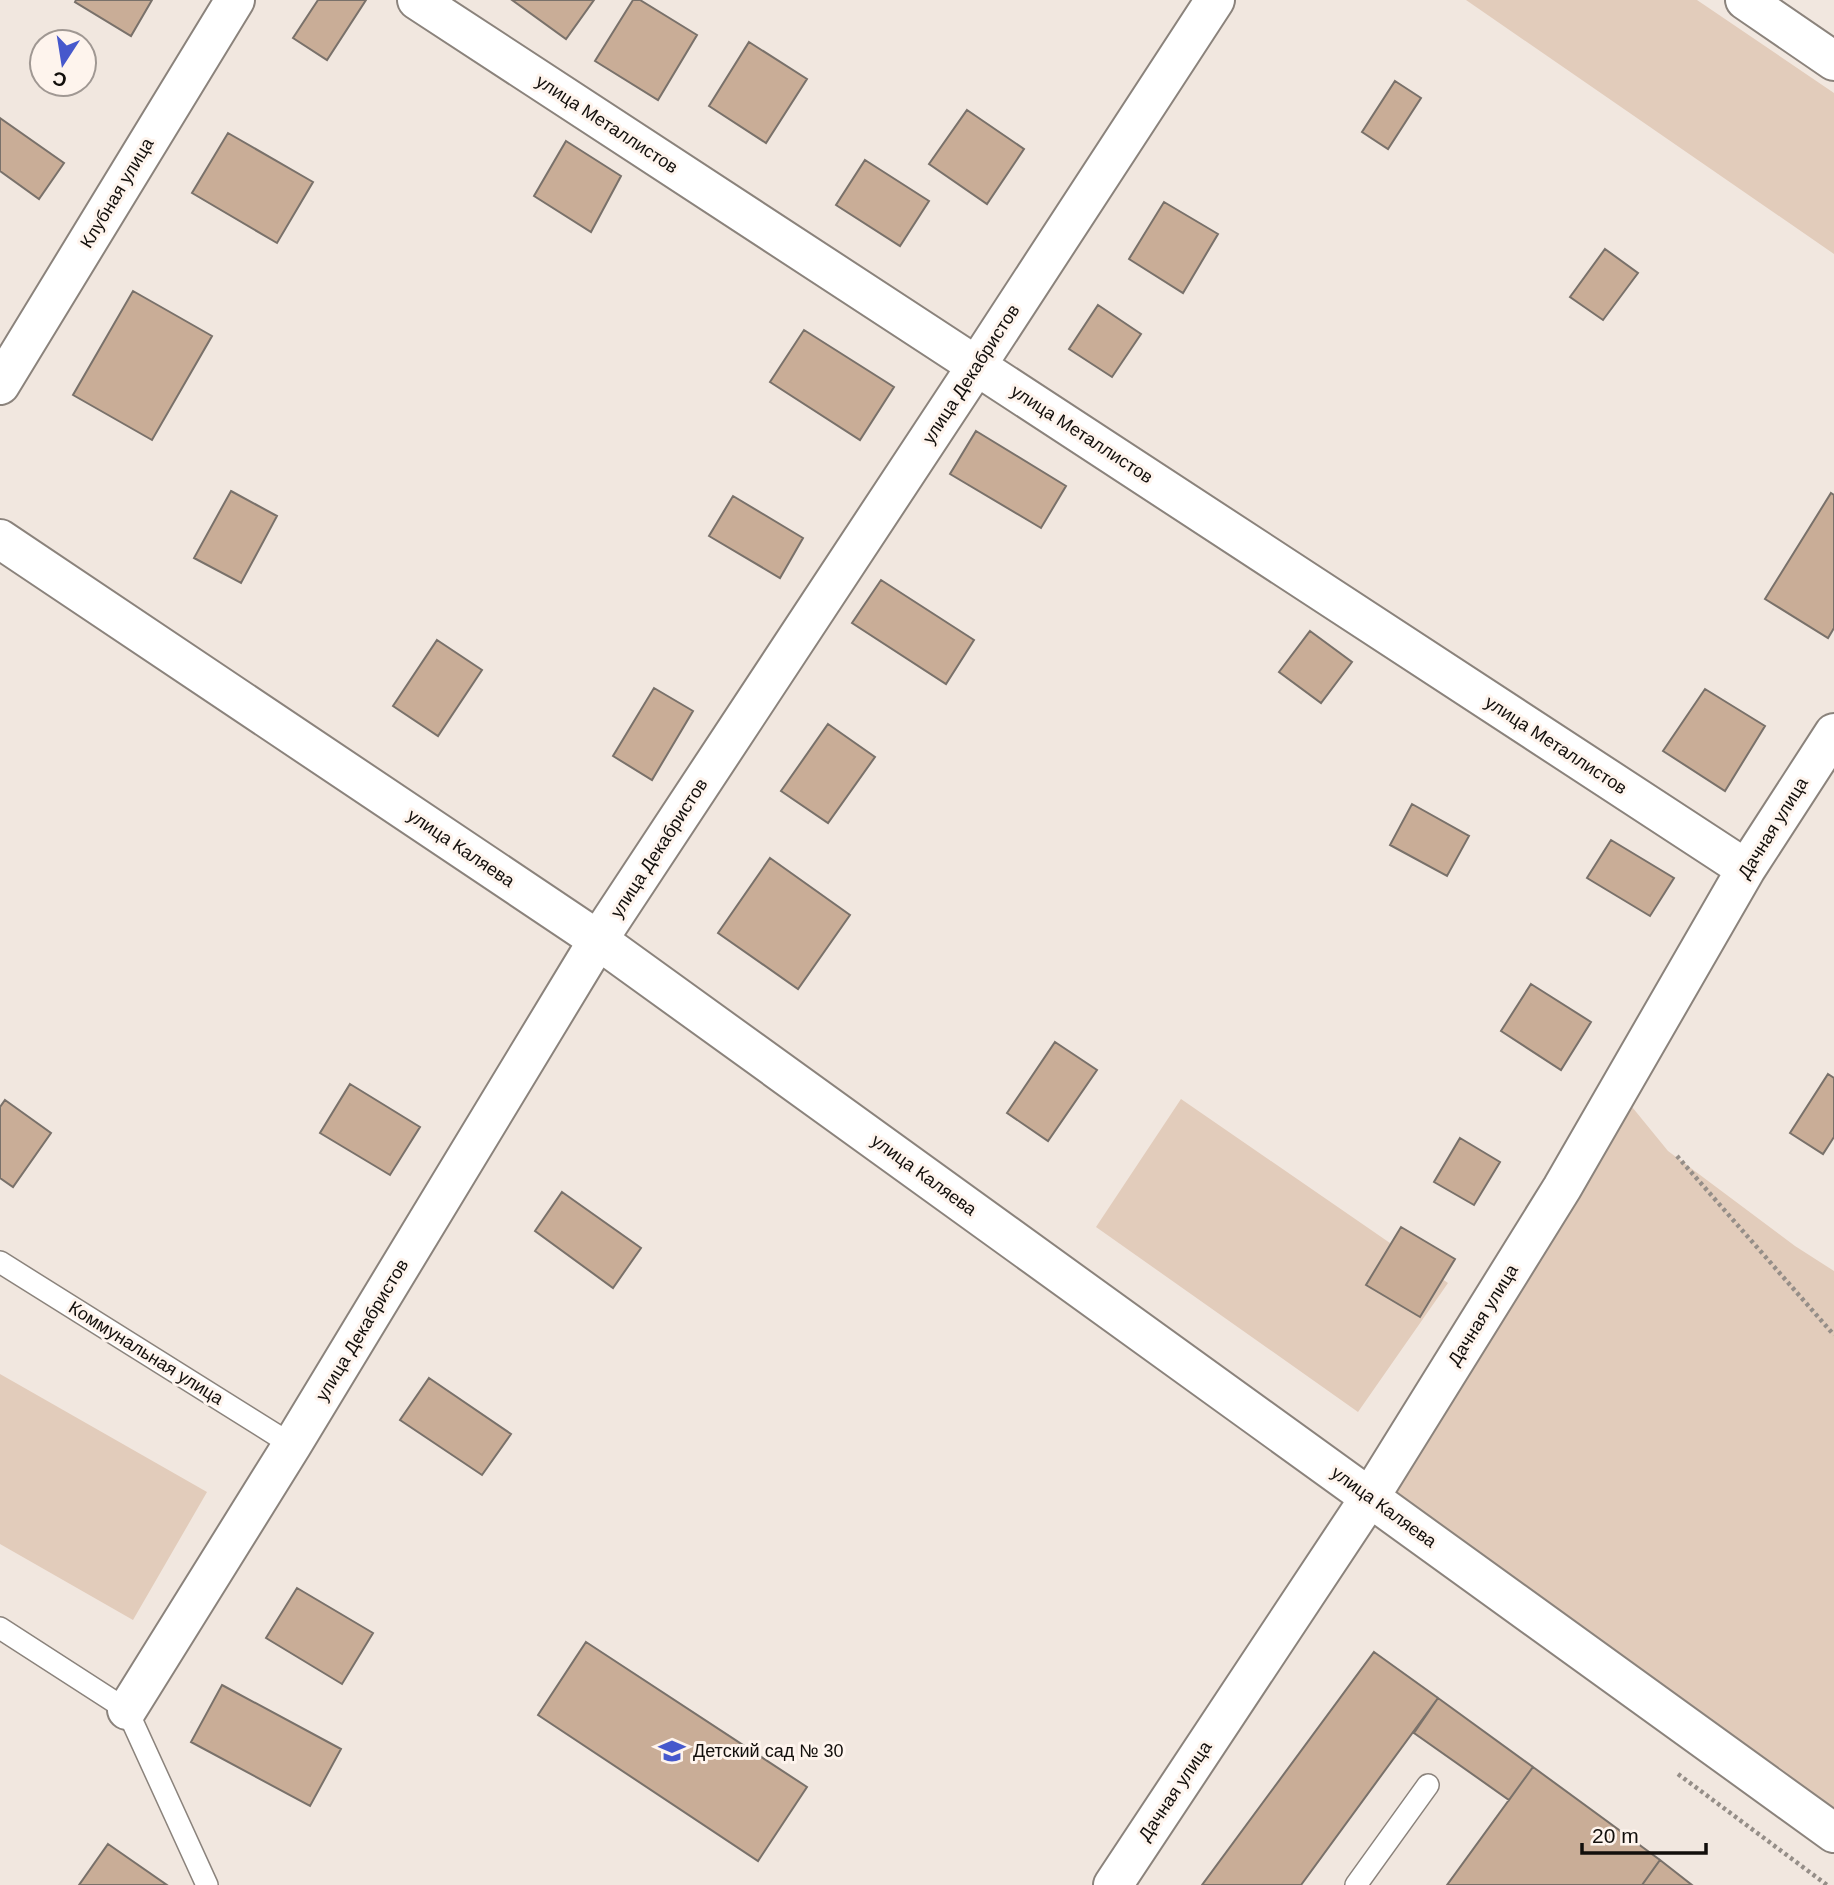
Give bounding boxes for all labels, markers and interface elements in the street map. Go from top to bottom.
north arrow [28,28,98,98]
text: С [50,67,68,91]
street label: улица Металлистов [532,71,682,177]
street label: Клубная улица [76,134,158,252]
street label: улица Декабристов [919,301,1023,447]
street label: улица Металлистов [1007,381,1157,487]
street label: улица Металлистов [1481,692,1631,798]
street label: Дачная улица [1734,773,1813,882]
street label: улица Декабристов [607,775,711,921]
street label: улица Каляева [404,805,519,892]
street label: улица Каляева [868,1130,981,1220]
street label: улица Декабристов [312,1255,412,1405]
street label: Дачная улица [1444,1260,1523,1369]
street label: Коммунальная улица [65,1297,228,1409]
street label: улица Каляева [1328,1462,1441,1552]
school or university icon: Детский сад № 30 [657,1736,687,1766]
street label: Дачная улица [1134,1737,1216,1844]
place label: Детский сад № 30 [693,1741,843,1761]
scale bar [1582,1812,1706,1856]
text: 20 m [1592,1824,1639,1847]

